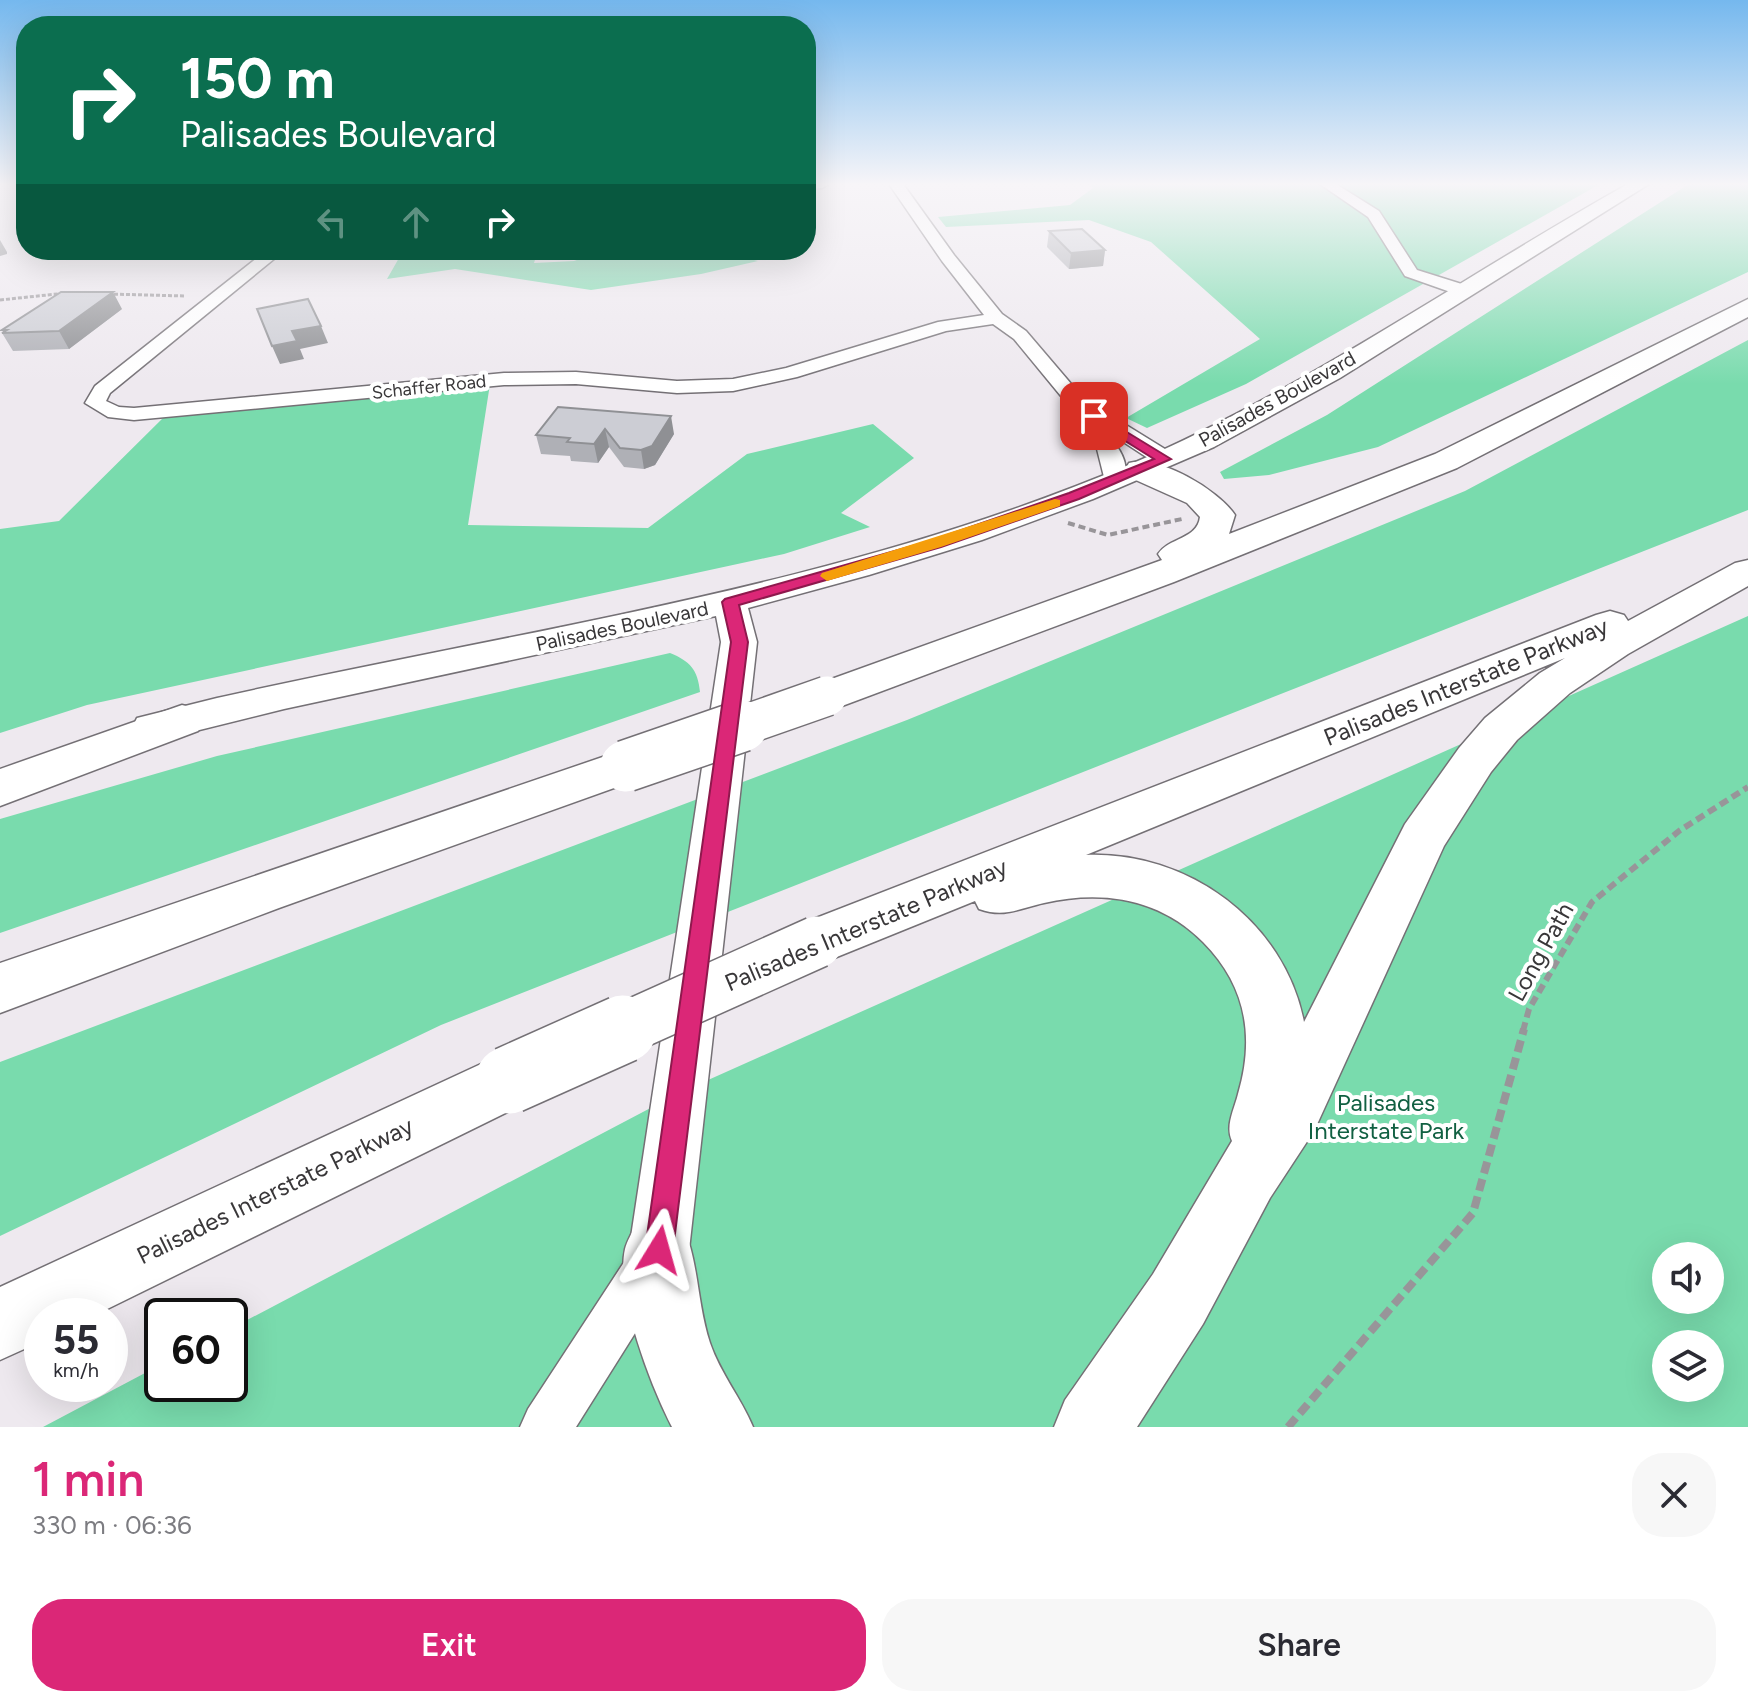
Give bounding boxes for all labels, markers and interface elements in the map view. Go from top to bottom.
text: 150 m [180,45,335,112]
icon: right [48,48,152,152]
text: Palisades Boulevard [180,113,497,156]
icon: left [310,200,354,244]
icon: ahead [394,200,438,244]
icon: right [478,200,522,244]
street label: Palisades Boulevard [1194,346,1360,452]
street label: Schaffer Road [371,370,487,404]
pin [1060,382,1128,450]
icon: arrive [1072,394,1116,438]
street label: Palisades Boulevard [533,596,711,656]
street label: Palisades Interstate Parkway [1319,611,1612,752]
street label: Palisades Interstate Parkway [720,852,1012,997]
street label: Long Path [1502,897,1579,1006]
park label: Palisades Interstate Park [1308,1088,1464,1145]
street label: Palisades Interstate Parkway [132,1111,418,1270]
position arrow [617,1208,701,1292]
map controls [1652,1242,1724,1402]
button: sound [1652,1242,1724,1314]
speed limit sign: 60 [144,1298,248,1402]
text: 55 [53,1316,99,1364]
button: layers [1652,1330,1724,1402]
text: km/h [53,1358,99,1382]
text: 1 min [32,1450,144,1508]
button: close [1632,1453,1716,1537]
text: 330 m · 06:36 [32,1509,192,1541]
button: Exit [32,1599,866,1691]
button: Share [882,1599,1716,1691]

